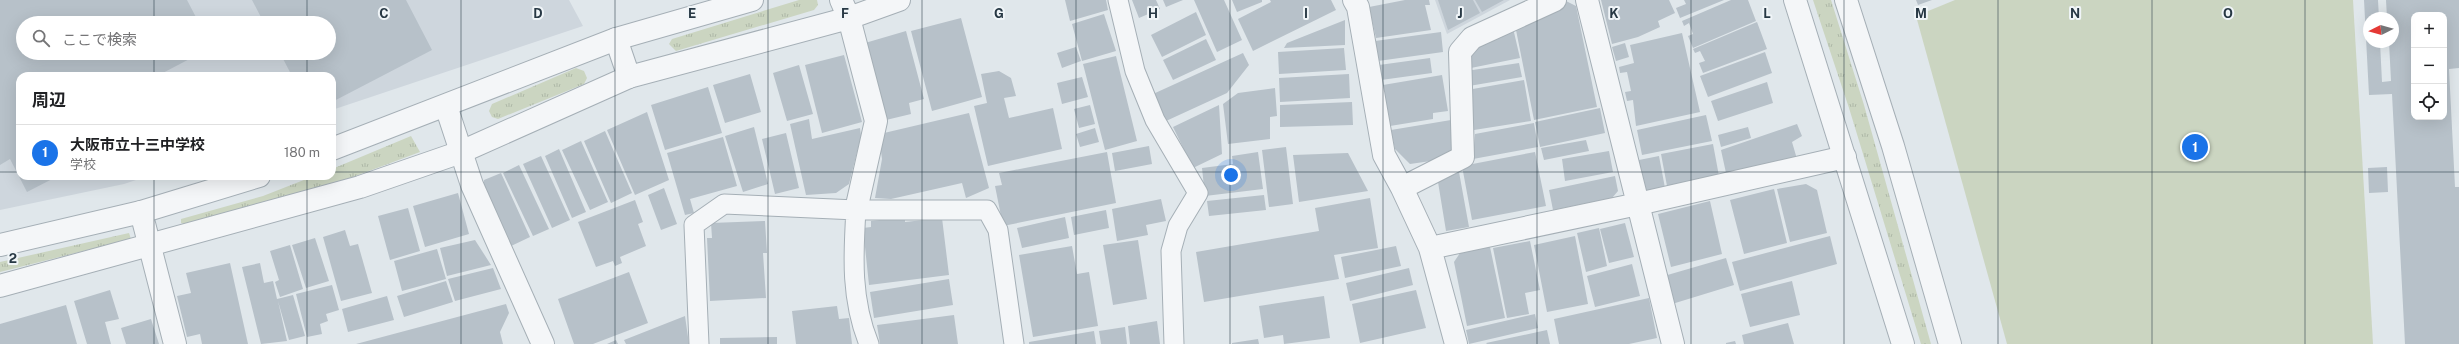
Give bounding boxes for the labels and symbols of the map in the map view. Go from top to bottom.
text: C [379,6,389,21]
text: D [533,6,543,21]
text: E [688,6,696,21]
text: F [841,6,849,21]
text: G [994,6,1004,21]
text: H [1148,6,1158,21]
text: I [1304,6,1308,21]
text: J [1457,6,1463,21]
text: K [1609,6,1619,21]
text: L [1763,6,1771,21]
text: M [1915,6,1927,21]
text: N [2070,6,2080,21]
text: O [2223,6,2233,21]
north arrow [2363,12,2399,48]
pin: 1 [2182,132,2208,162]
your location [1221,165,1241,185]
text: 2 [9,251,17,266]

